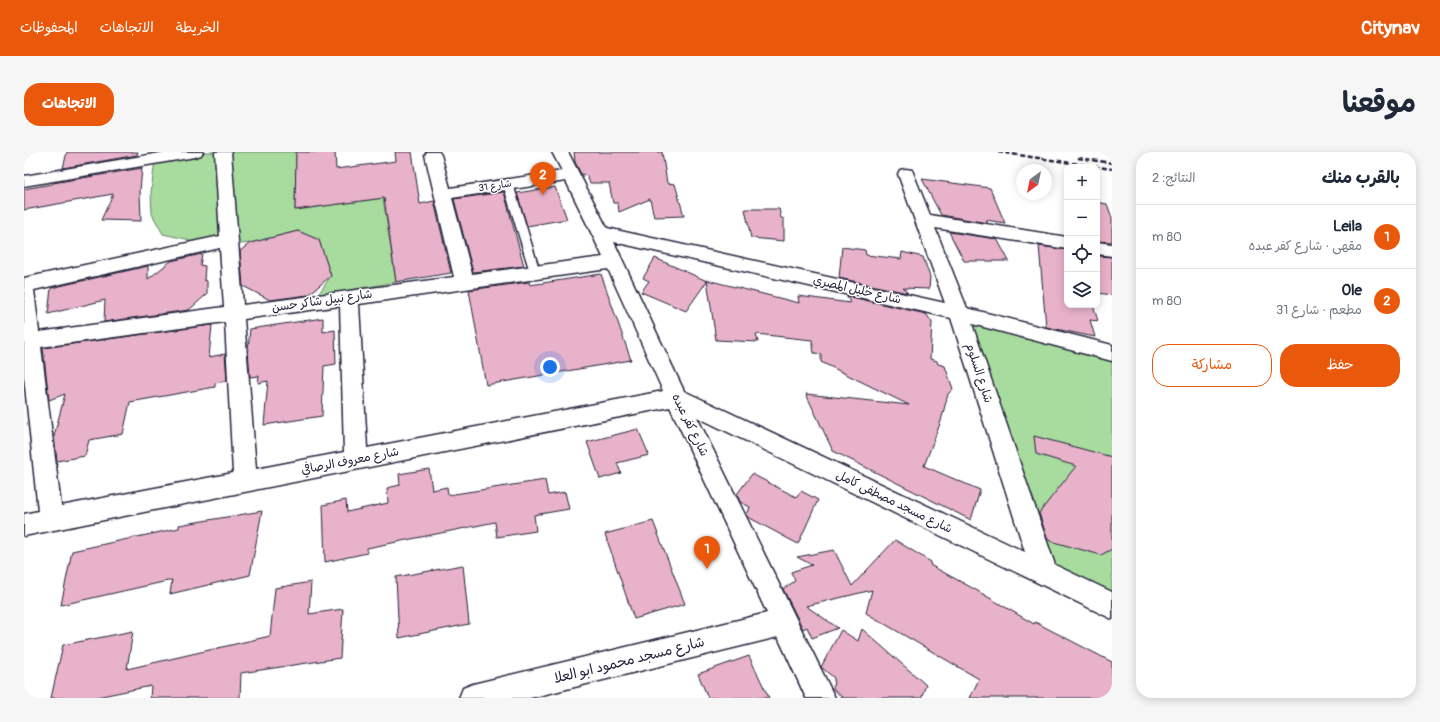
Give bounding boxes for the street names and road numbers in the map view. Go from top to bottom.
street label: شارع 31 [478,177,513,196]
street label: شارع خليل المصري [811,273,902,308]
street label: شارع نبيل شاكر حسن [271,287,373,316]
street label: شارع السلوم [961,341,996,405]
street label: شارع كفر عبده [667,391,712,459]
street label: شارع معروف الرصافي [300,443,400,479]
street label: شارع مسجد مصطفى كامل [833,467,955,538]
street label: شارع مسجد محمود ابو العلا [552,633,706,688]

